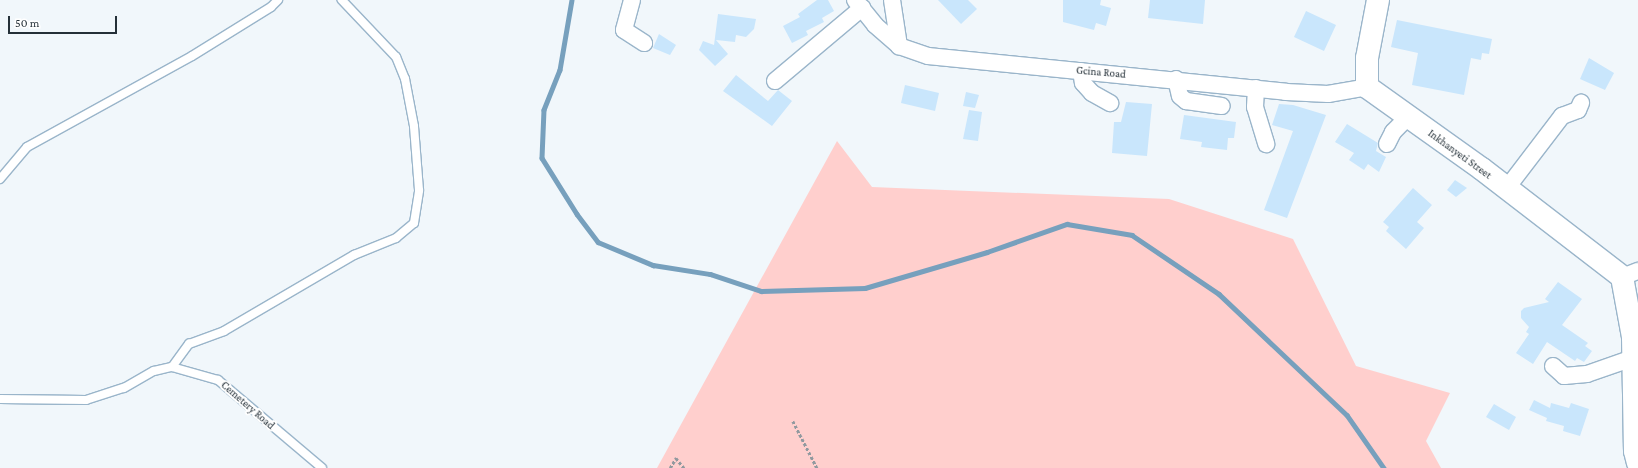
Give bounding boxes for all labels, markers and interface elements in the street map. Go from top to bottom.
scale bar [10,8,119,34]
text: 50 m [15,16,39,30]
street label: Gcina Road [1076,63,1126,81]
street label: Inkhanyeti Street [1426,126,1494,182]
street label: Cemetery Road [218,378,278,432]

